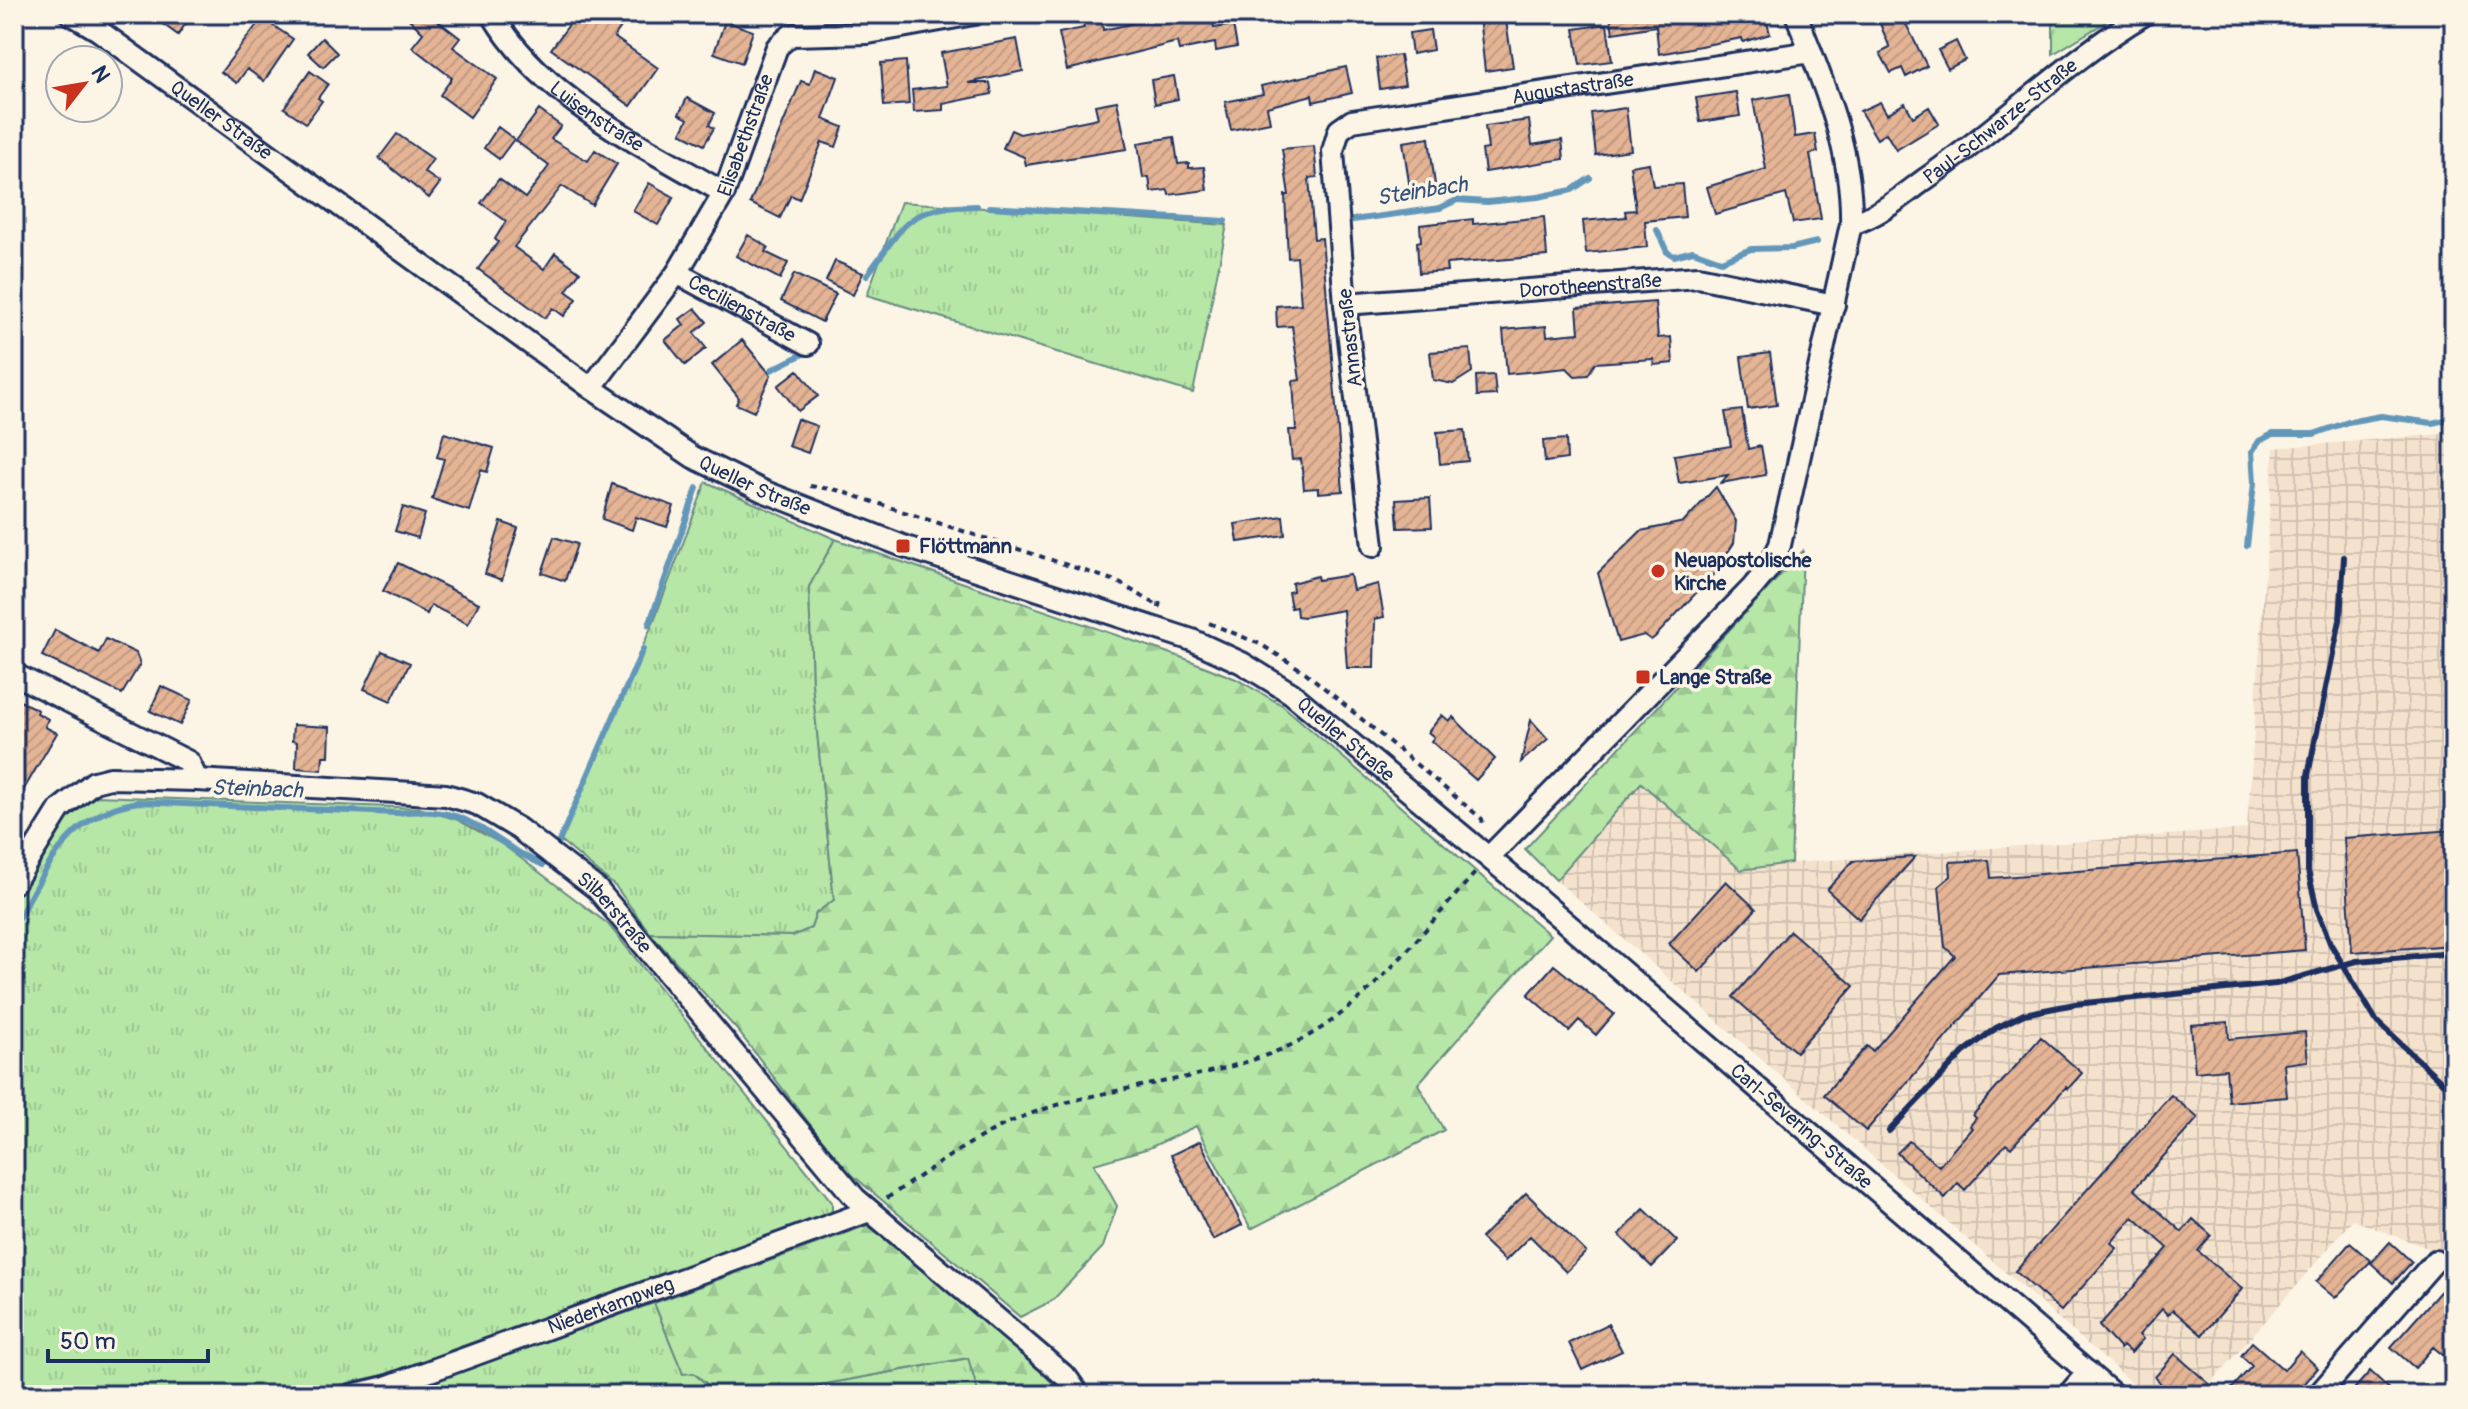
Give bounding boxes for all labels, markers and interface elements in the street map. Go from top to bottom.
north arrow [44,44,124,124]
street label: Paul-Schwarze-Straße [1918,53,2082,189]
text: N [84,61,116,88]
street label: Augustastraße [1510,66,1636,109]
street label: Elisabethstraße [711,70,779,200]
street label: Queller Straße [166,74,277,165]
street label: Luisenstraße [545,75,649,157]
water label: Steinbach [1375,170,1471,212]
street label: Dorotheenstraße [1518,267,1663,303]
street label: Cecilienstraße [684,269,800,348]
street label: Annastraße [1332,287,1368,389]
street label: Queller Straße [695,449,815,521]
place label: Flöttmann [919,534,1012,559]
marker: Flöttmann [894,537,912,555]
place label: Neuapostolische Kirche [1674,548,1812,596]
marker: Neuapostolische Kirche [1649,562,1667,580]
place label: Lange Straße [1659,665,1773,690]
marker: Lange Straße [1634,668,1652,686]
street label: Queller Straße [1292,691,1400,787]
water label: Steinbach [211,773,305,805]
street label: Silberstraße [572,866,658,958]
street label: Carl-Severing-Straße [1725,1058,1878,1194]
street label: Niederkampweg [544,1271,677,1340]
scale bar [48,1313,208,1363]
text: 50 m [60,1327,116,1356]

